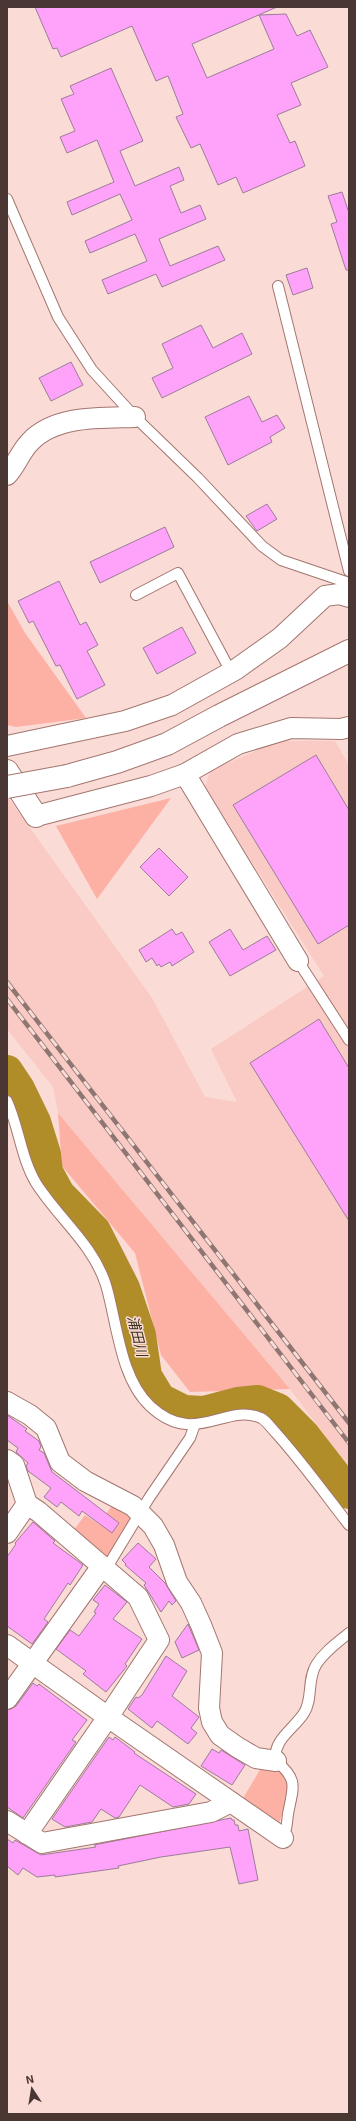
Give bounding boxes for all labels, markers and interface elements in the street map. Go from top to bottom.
water label: 浦田川 [125,1314,152,1360]
north arrow [12,2069,52,2109]
text: N [25,2072,35,2086]

